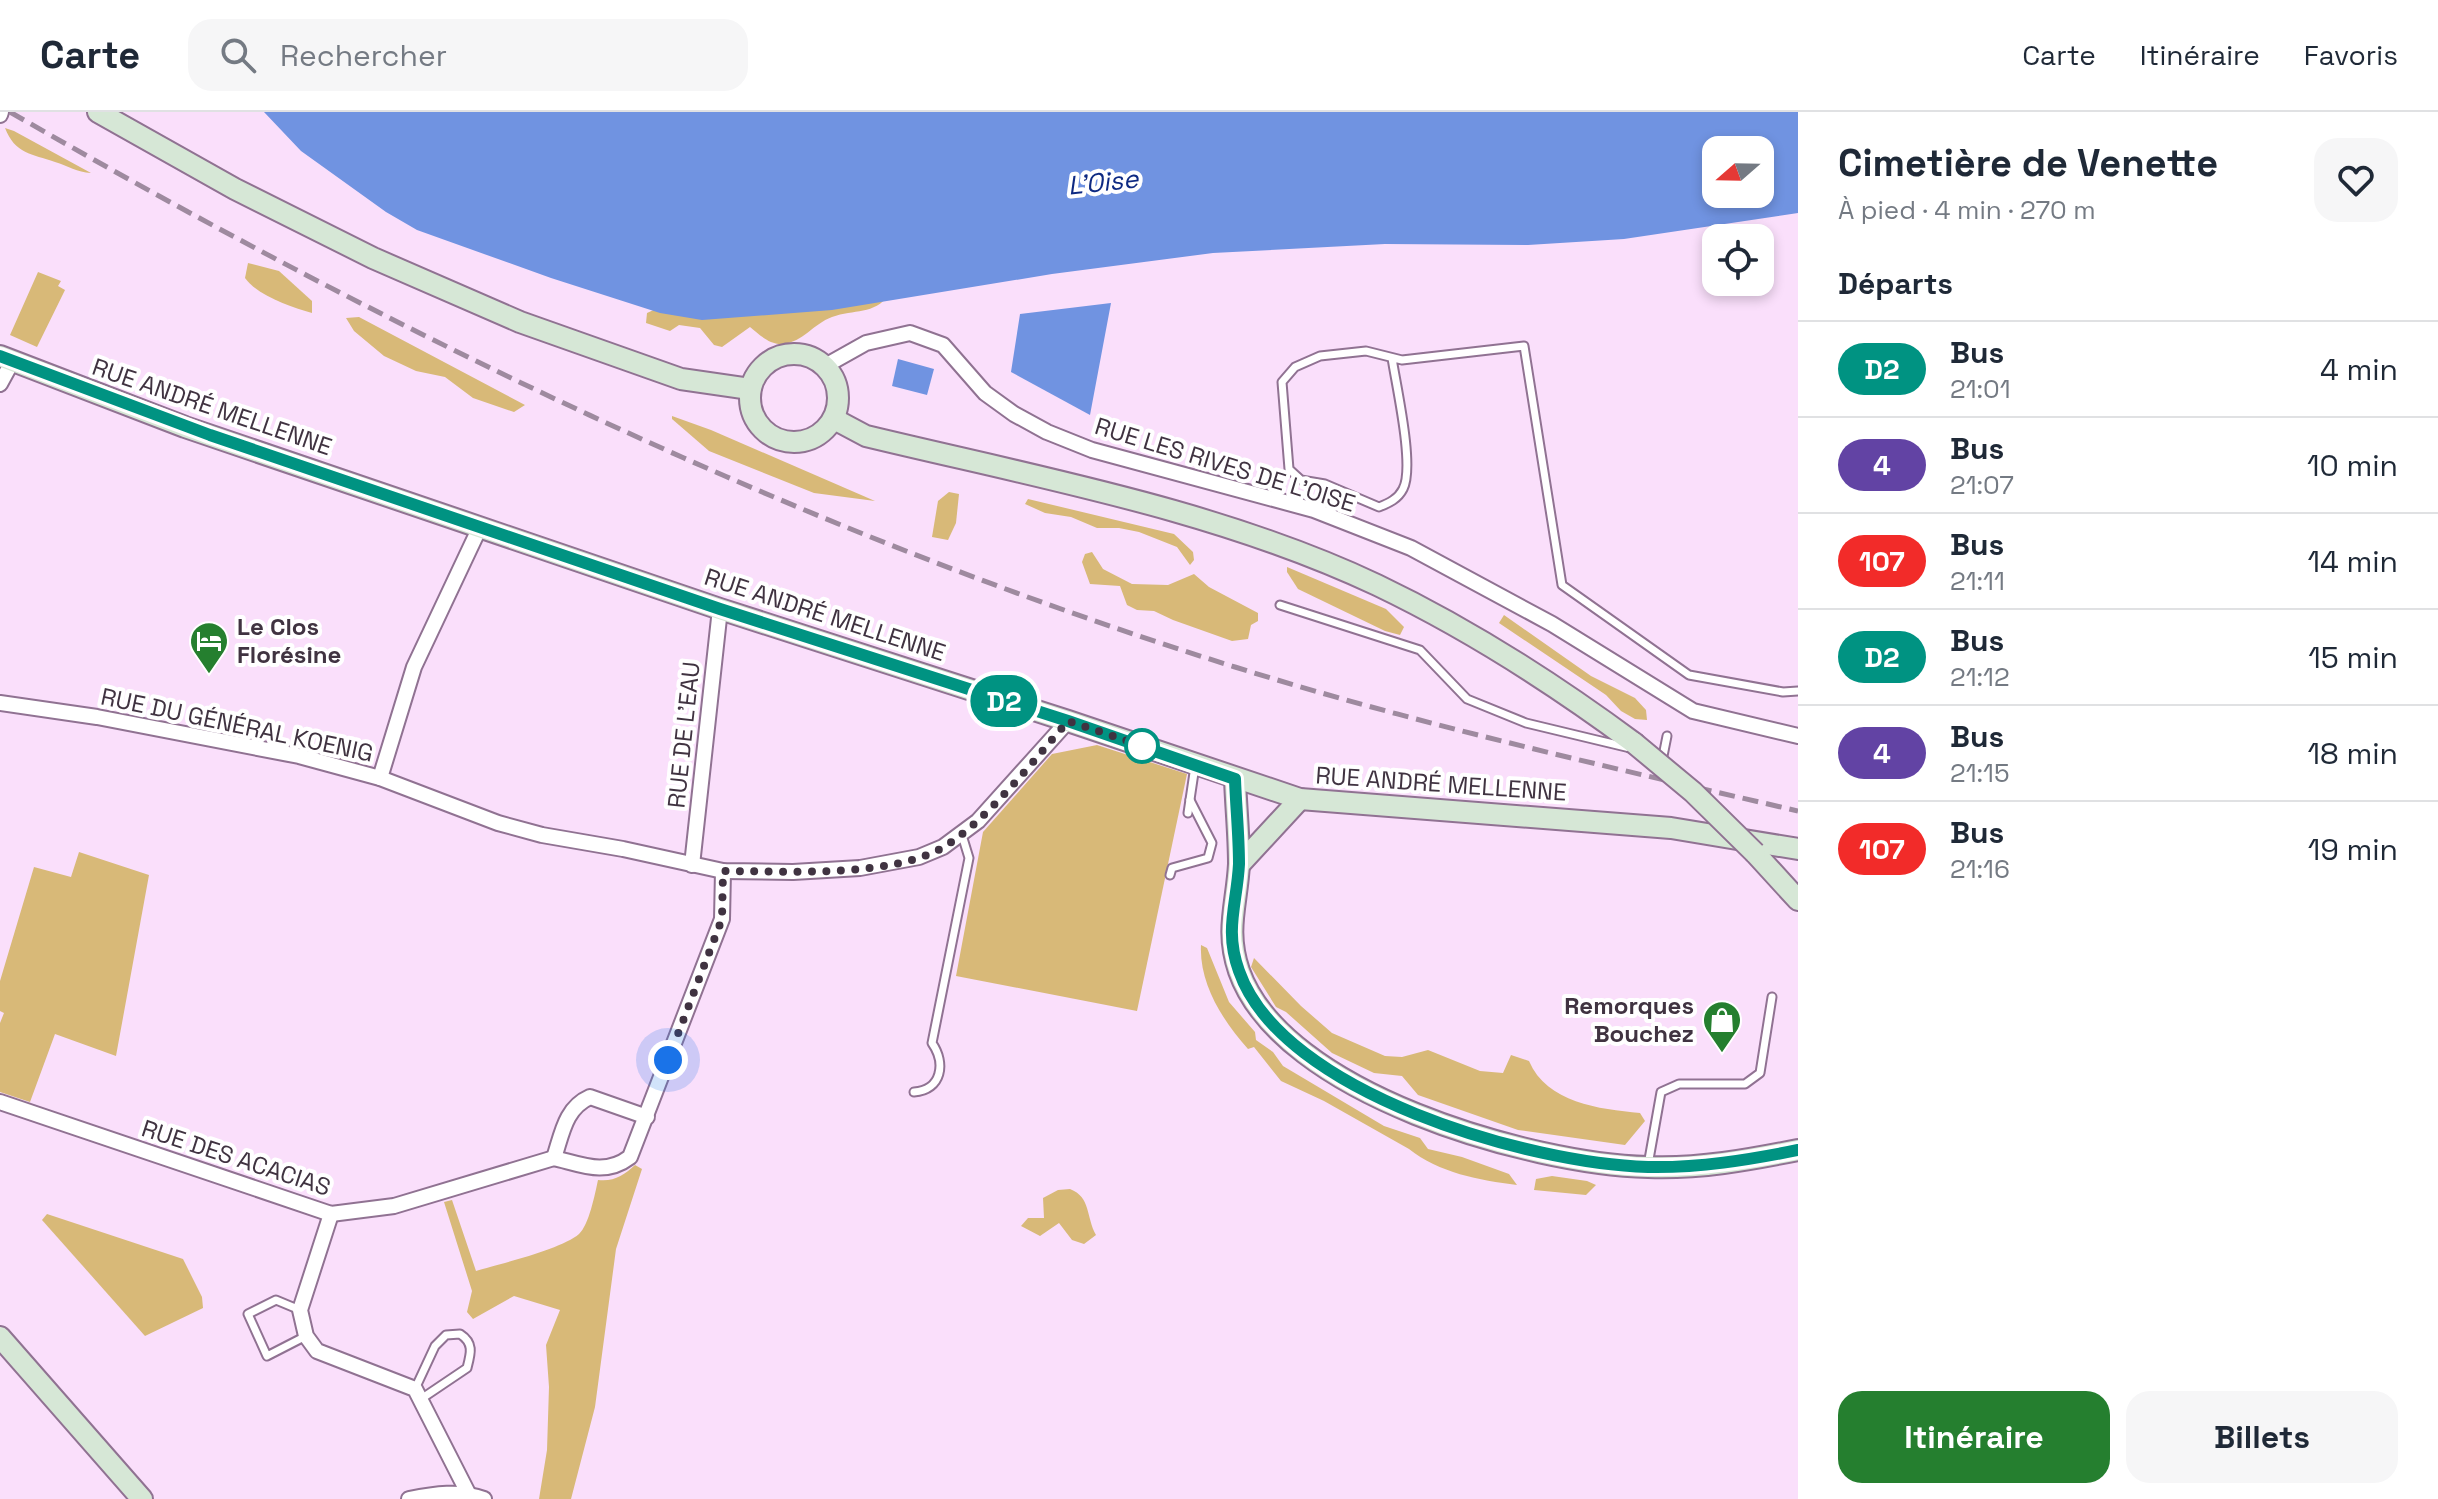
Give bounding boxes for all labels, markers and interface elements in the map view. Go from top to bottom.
search box [188,19,748,91]
text: Carte [40,31,140,79]
icon: search [216,33,260,77]
text: Rechercher [280,36,447,75]
text: Carte [2022,37,2096,73]
text: Itinéraire [2140,37,2260,73]
text: Favoris [2304,37,2398,73]
north arrow [1702,136,1774,208]
map controls [1702,136,1774,296]
button: heart [2314,138,2398,222]
text: Cimetière de Venette [1838,139,2218,187]
water label: L'Oise [1066,161,1141,203]
text: À pied · 4 min · 270 m [1838,193,2096,227]
button: locate [1702,224,1774,296]
text: Départs [1838,264,1953,303]
text: Bus [1950,333,2004,372]
text: 4 min [2320,350,2398,389]
street label: RUE ANDRÉ MELLENNE [88,351,336,462]
text: D2 [1864,351,1900,387]
text: 21:01 [1950,372,2011,406]
street label: RUE LES RIVES DE L'OISE [1091,410,1359,519]
text: Bus [1950,429,2004,468]
text: 10 min [2307,446,2398,485]
text: 4 [1873,447,1891,483]
text: 21:07 [1950,468,2014,502]
text: Bus [1950,525,2004,564]
text: 14 min [2307,542,2398,581]
text: 107 [1859,543,1905,579]
street label: RUE ANDRÉ MELLENNE [701,561,950,668]
text: 21:11 [1950,564,2005,598]
place label: Le Clos Florésine [237,611,341,670]
hotel icon: Le Clos Florésine [188,620,230,675]
text: Bus [1950,621,2004,660]
text: 15 min [2308,638,2398,677]
text: D2 [1864,639,1900,675]
street label: RUE DE L'EAU [660,660,707,810]
text: 21:12 [1950,660,2010,694]
line badge: D2 [968,675,1040,727]
street label: RUE DU GÉNÉRAL KOENIG [98,680,376,769]
text: D2 [986,683,1022,719]
text: Bus [1950,717,2004,756]
unlabelled marker [1125,729,1159,763]
text: 18 min [2308,734,2398,773]
text: 4 [1873,735,1891,771]
text: 21:15 [1950,756,2010,790]
street label: RUE ANDRÉ MELLENNE [1314,759,1568,808]
text: Bus [1950,813,2004,852]
text: 19 min [2308,830,2398,869]
text: 107 [1859,831,1905,867]
text: 21:16 [1950,852,2010,886]
place label: Remorques Bouchez [1564,990,1694,1049]
shop icon: Remorques Bouchez [1701,999,1743,1054]
your location [648,1040,688,1080]
street label: RUE DES ACACIAS [138,1112,335,1203]
button: Itinéraire [1838,1391,2110,1483]
button: Billets [2126,1391,2398,1483]

